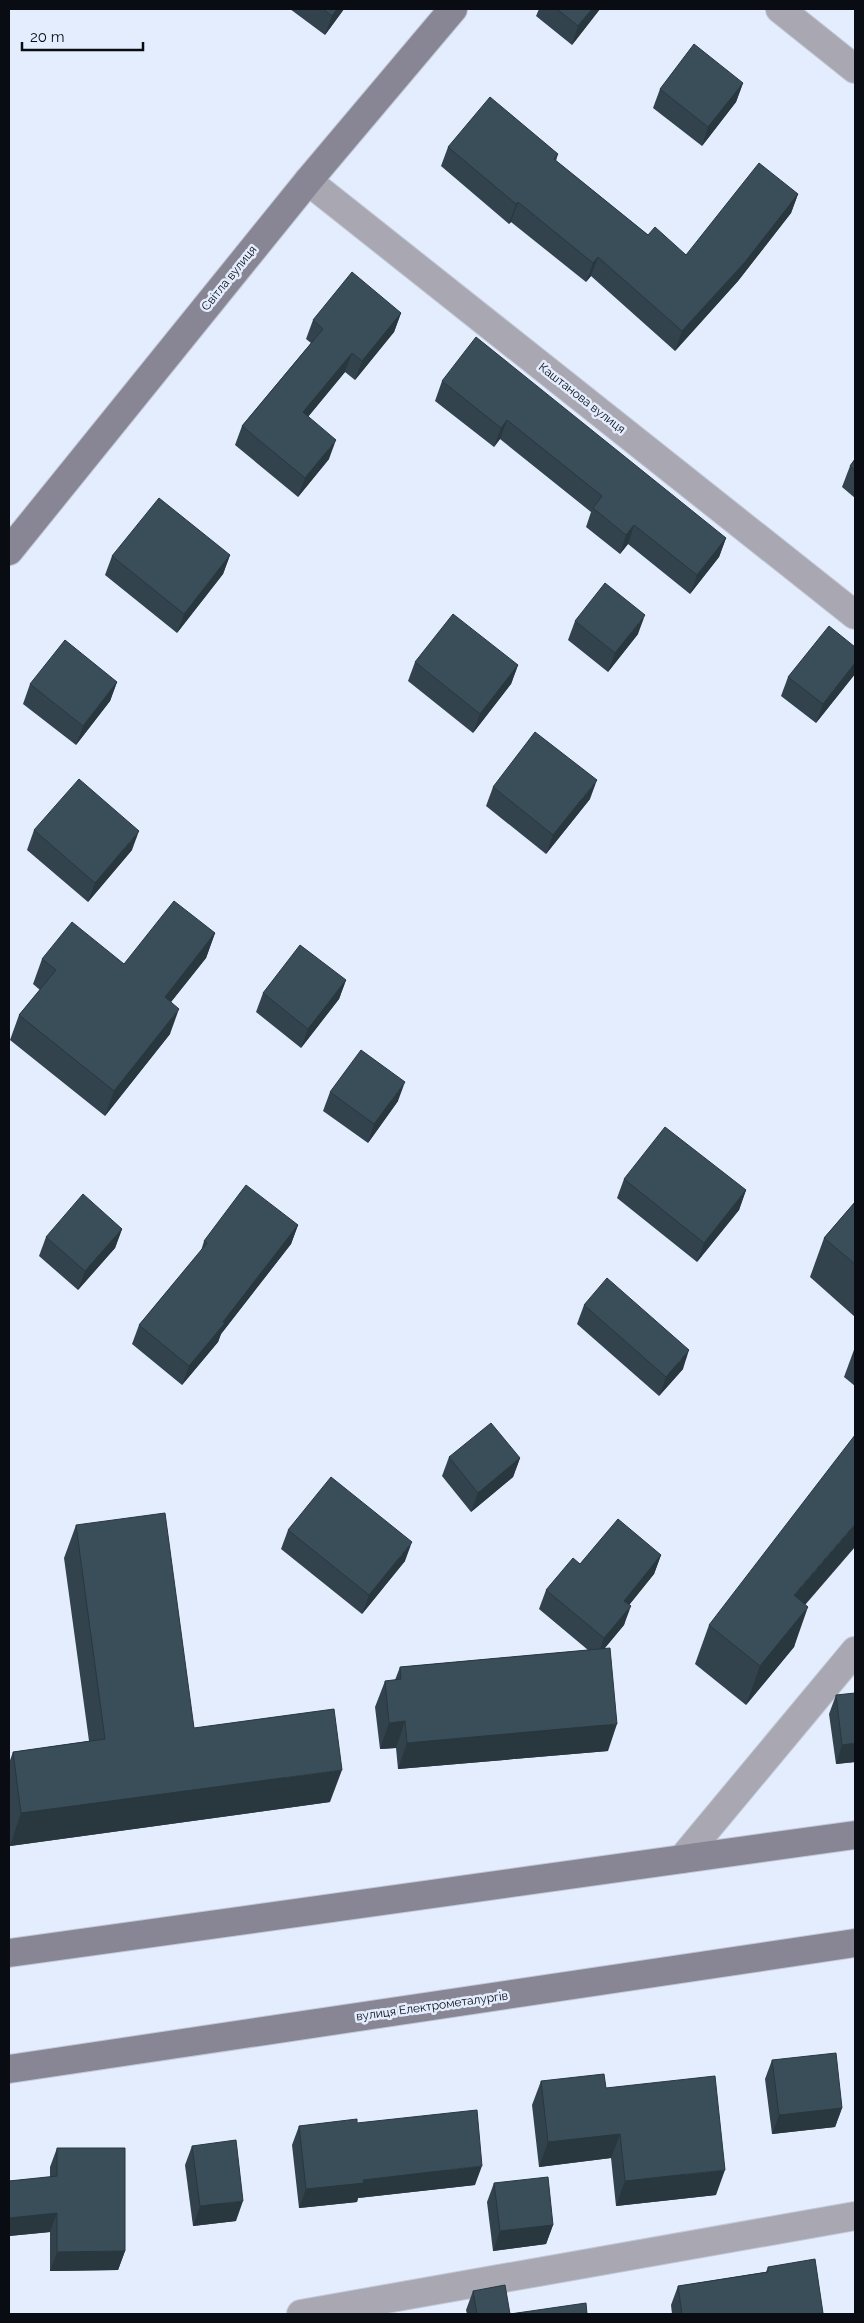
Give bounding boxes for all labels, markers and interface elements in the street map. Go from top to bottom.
scale bar [22,20,144,52]
text: 20 m [30,28,65,46]
street label: Світла вулиця [199,243,259,313]
street label: Каштанова вулиця [536,360,628,436]
street label: вулиця Електрометалургів [355,1988,509,2024]

